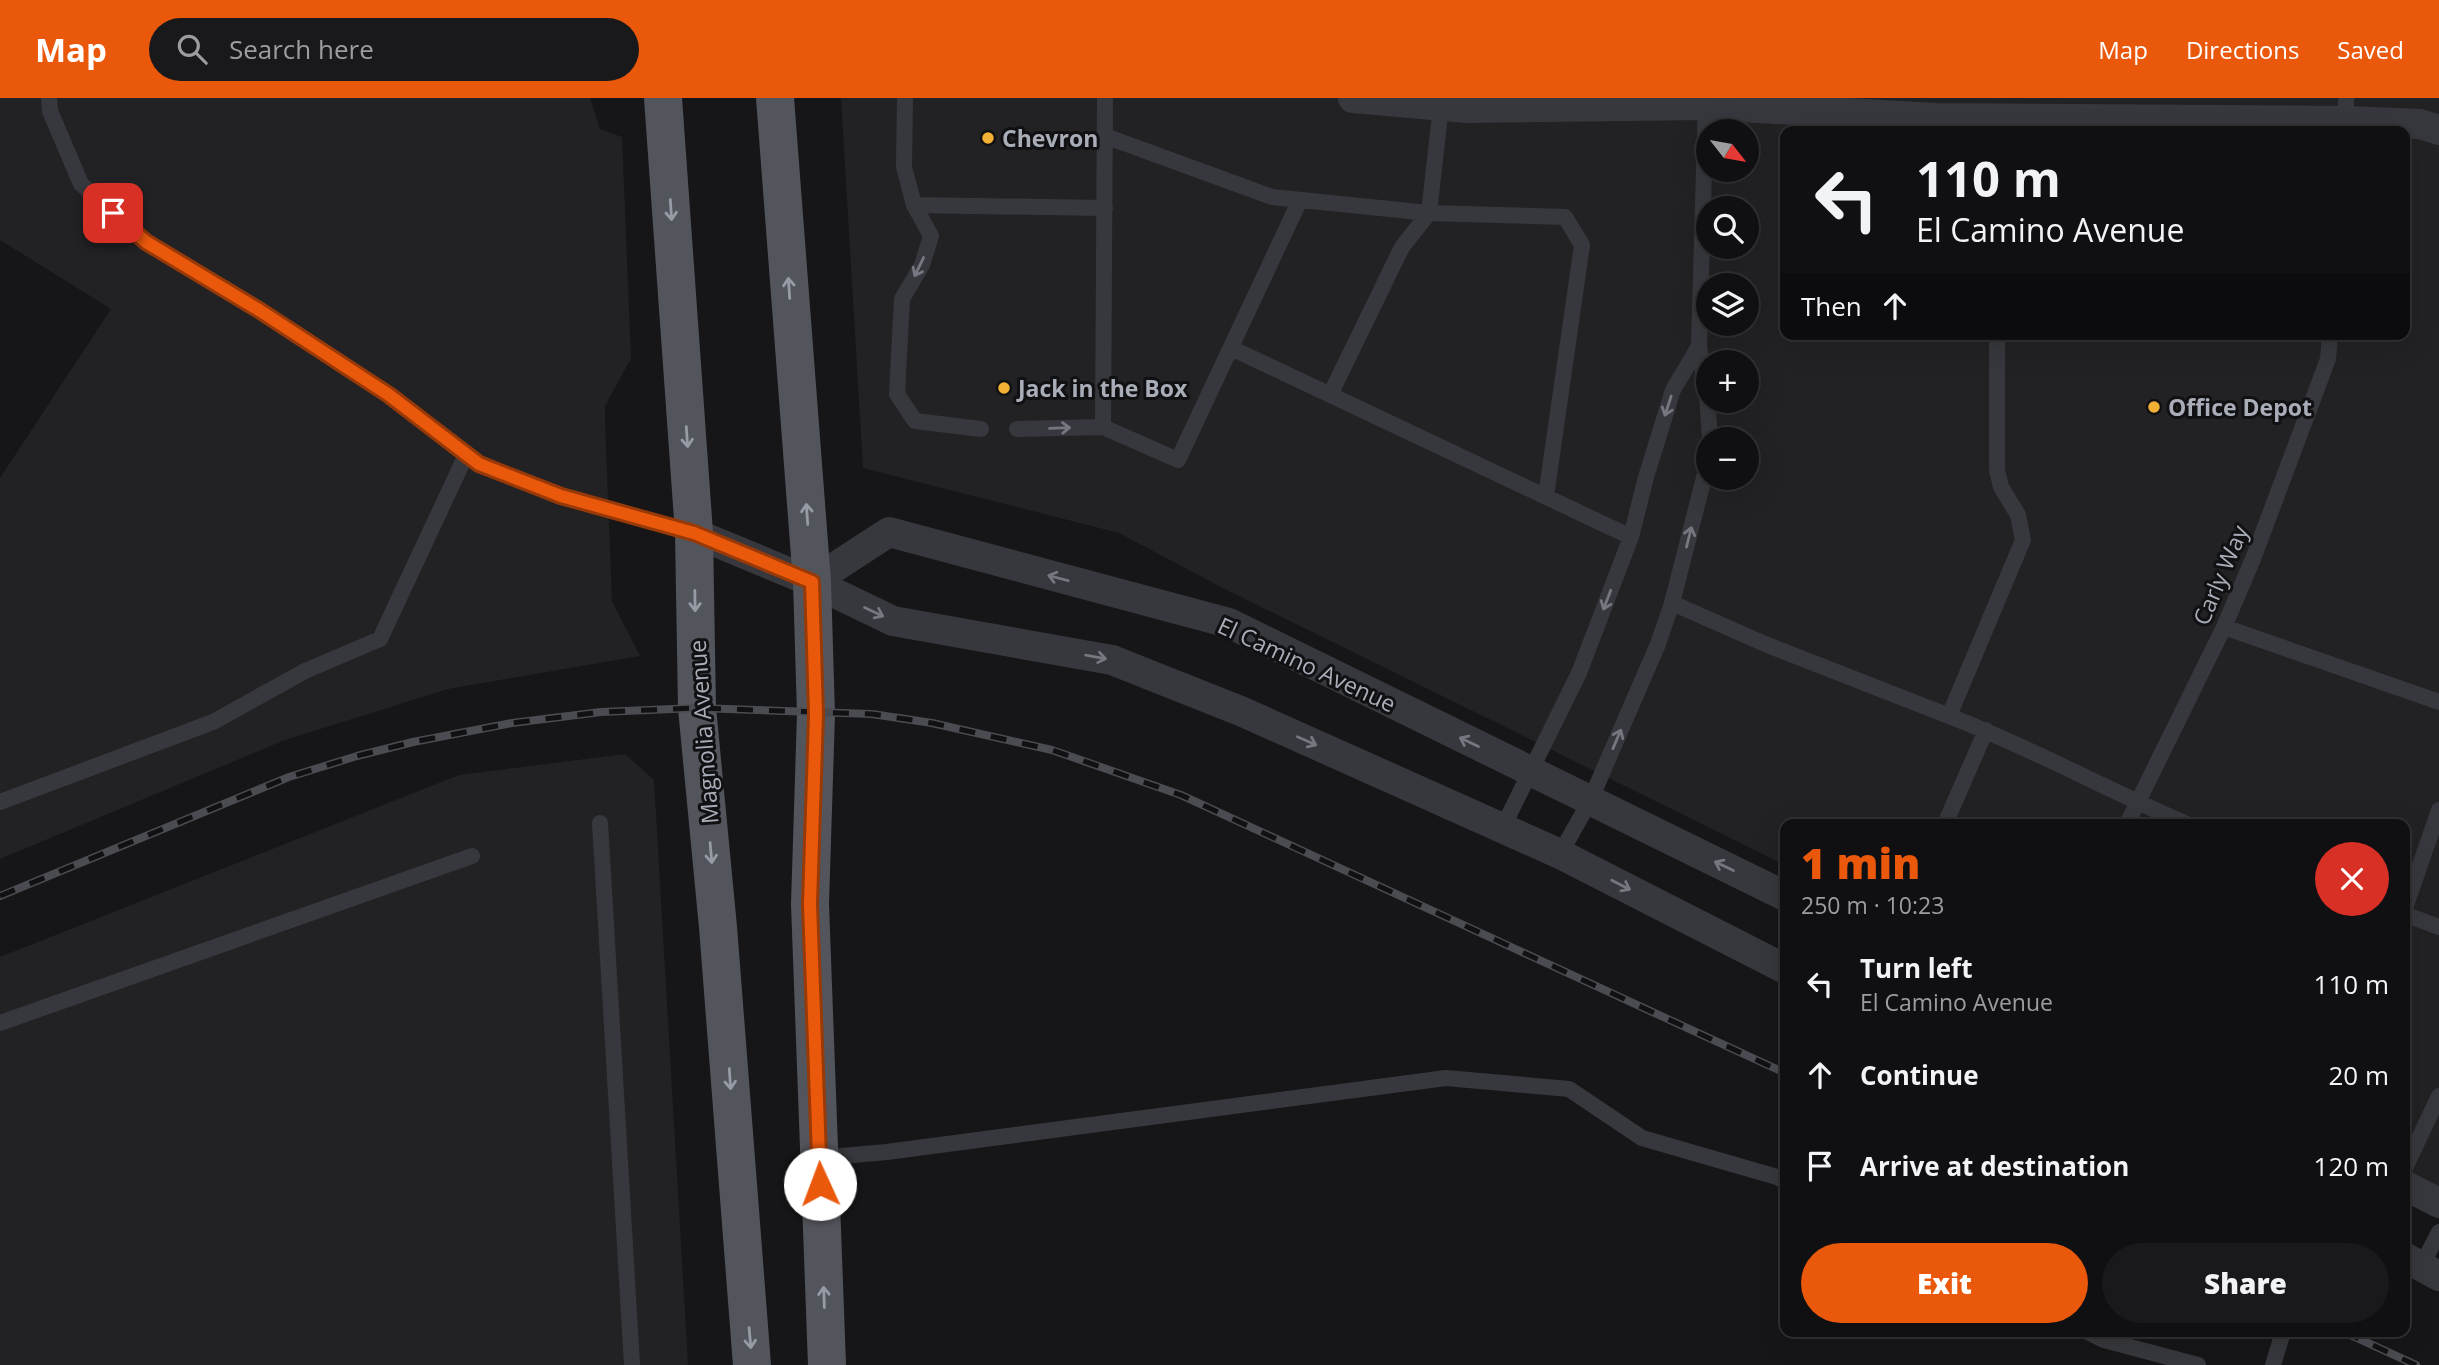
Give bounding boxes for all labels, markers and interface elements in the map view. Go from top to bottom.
search box [149,18,639,81]
text: Map [35,27,107,72]
icon: search [173,30,211,68]
text: Search here [229,31,374,67]
text: Map [2098,33,2148,66]
text: Directions [2186,33,2299,66]
text: Saved [2337,33,2404,66]
north arrow [1696,119,1759,182]
map controls [1696,119,1759,490]
place label: Chevron [1002,122,1098,154]
marker: Chevron [980,130,996,146]
text: 110 m [1916,145,2061,211]
icon: left [1801,154,1892,245]
pin [83,183,143,243]
icon: arrive [94,194,132,232]
button: search [1696,196,1759,259]
one-way arrow [665,199,678,221]
text: El Camino Avenue [1916,208,2184,251]
one-way arrow [912,256,925,277]
button: layers [1696,273,1759,336]
one-way arrow [783,276,796,299]
icon: ahead [1876,287,1914,325]
text: Then [1801,288,1862,324]
button: + [1696,350,1759,413]
place label: Jack in the Box [1016,372,1188,404]
marker: Jack in the Box [996,380,1012,396]
place label: Office Depot [2168,391,2312,423]
one-way arrow [1661,395,1674,417]
marker: Office Depot [2146,399,2162,415]
one-way arrow [1048,421,1071,435]
one-way arrow [681,426,694,448]
button: − [1696,427,1759,490]
one-way arrow [800,504,813,526]
street label: Carly Way [2185,520,2256,630]
one-way arrow [1683,526,1696,549]
one-way arrow [1047,571,1070,584]
one-way arrow [1599,589,1612,611]
one-way arrow [689,590,702,613]
one-way arrow [863,605,884,619]
street label: El Camino Avenue [1213,609,1401,719]
street label: Magnolia Avenue [681,639,725,825]
one-way arrow [1084,651,1107,664]
one-way arrow [1611,728,1624,750]
one-way arrow [1296,735,1317,748]
one-way arrow [1459,735,1479,749]
text: 1 min [1801,834,1920,891]
one-way arrow [705,841,718,864]
button: close [2315,842,2389,916]
one-way arrow [1714,859,1735,873]
one-way arrow [1610,878,1631,892]
text: 250 m · 10:23 [1801,889,1944,921]
text: Turn left [1860,950,1972,986]
icon: left [1801,965,1839,1003]
text: 110 m [2314,966,2389,1002]
text: El Camino Avenue [1860,986,2053,1018]
icon: ahead [1801,1056,1839,1094]
text: Continue [1860,1057,1979,1093]
text: 20 m [2328,1057,2389,1093]
one-way arrow [724,1068,737,1090]
position arrow [783,1147,857,1221]
icon: arrive [1801,1147,1839,1185]
text: Arrive at destination [1860,1148,2129,1184]
text: 120 m [2314,1148,2389,1184]
button: Exit [1801,1243,2088,1323]
button: Share [2102,1243,2389,1323]
one-way arrow [818,1286,831,1309]
one-way arrow [744,1326,757,1349]

